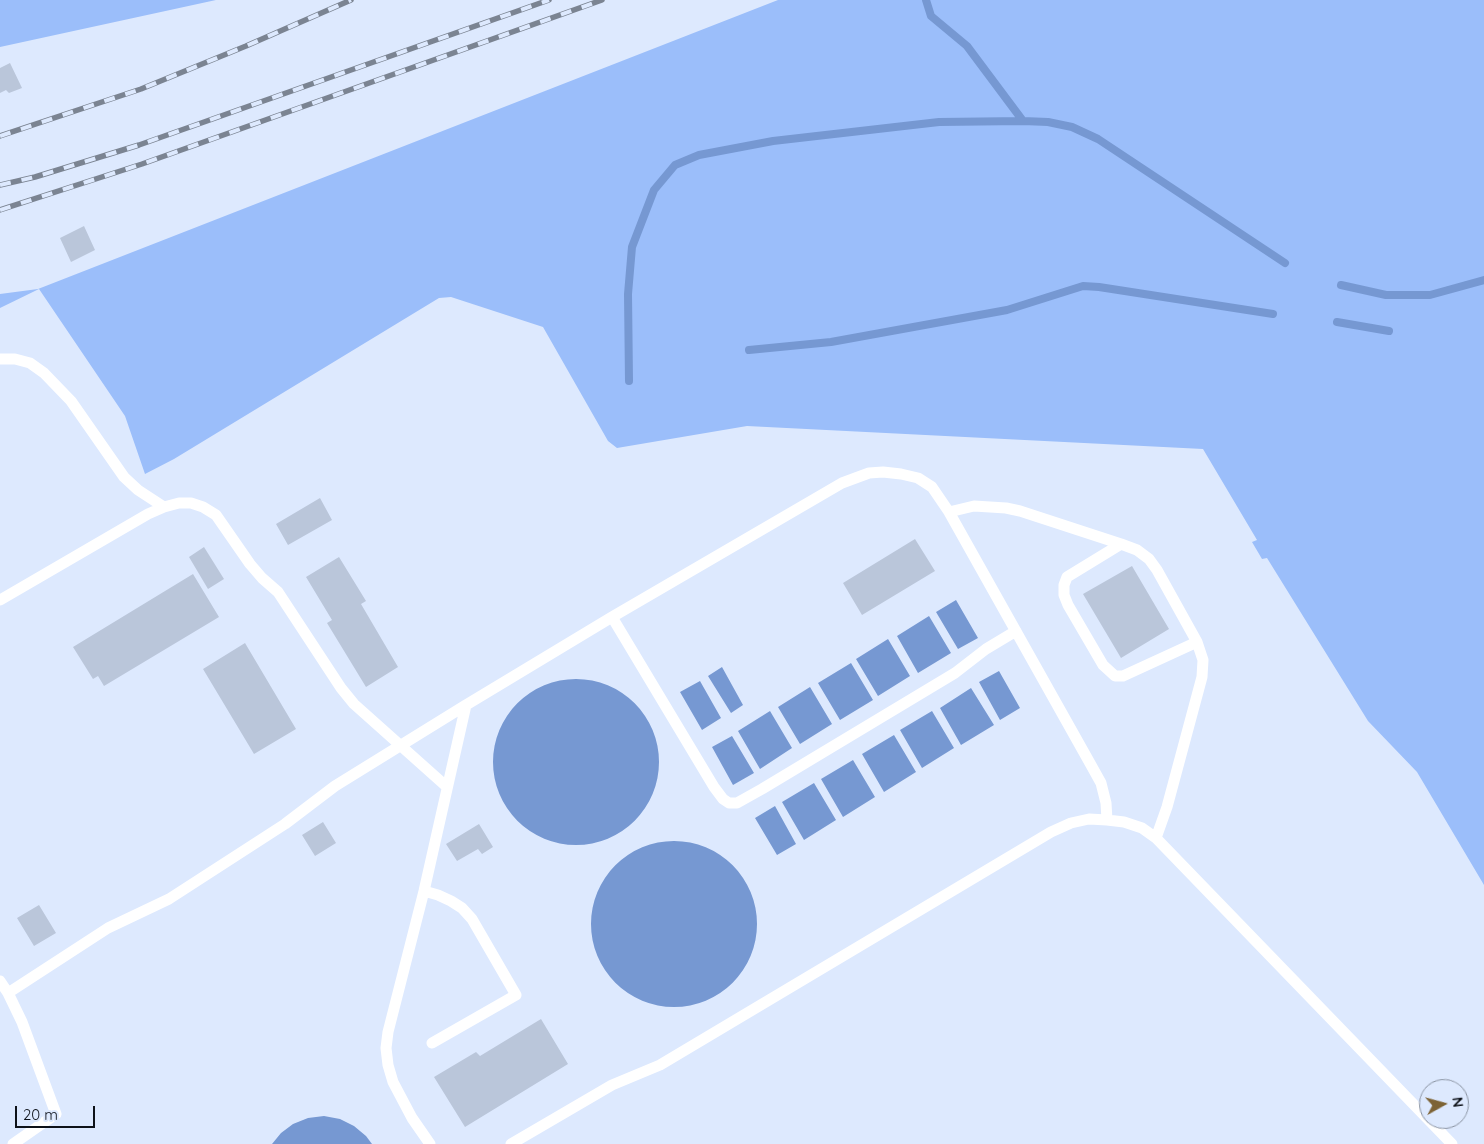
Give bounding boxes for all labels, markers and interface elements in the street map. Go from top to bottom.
north arrow [1419,1079,1469,1129]
scale bar [18,1096,98,1128]
text: N [1448,1096,1467,1108]
text: 20 m [23,1105,58,1124]

